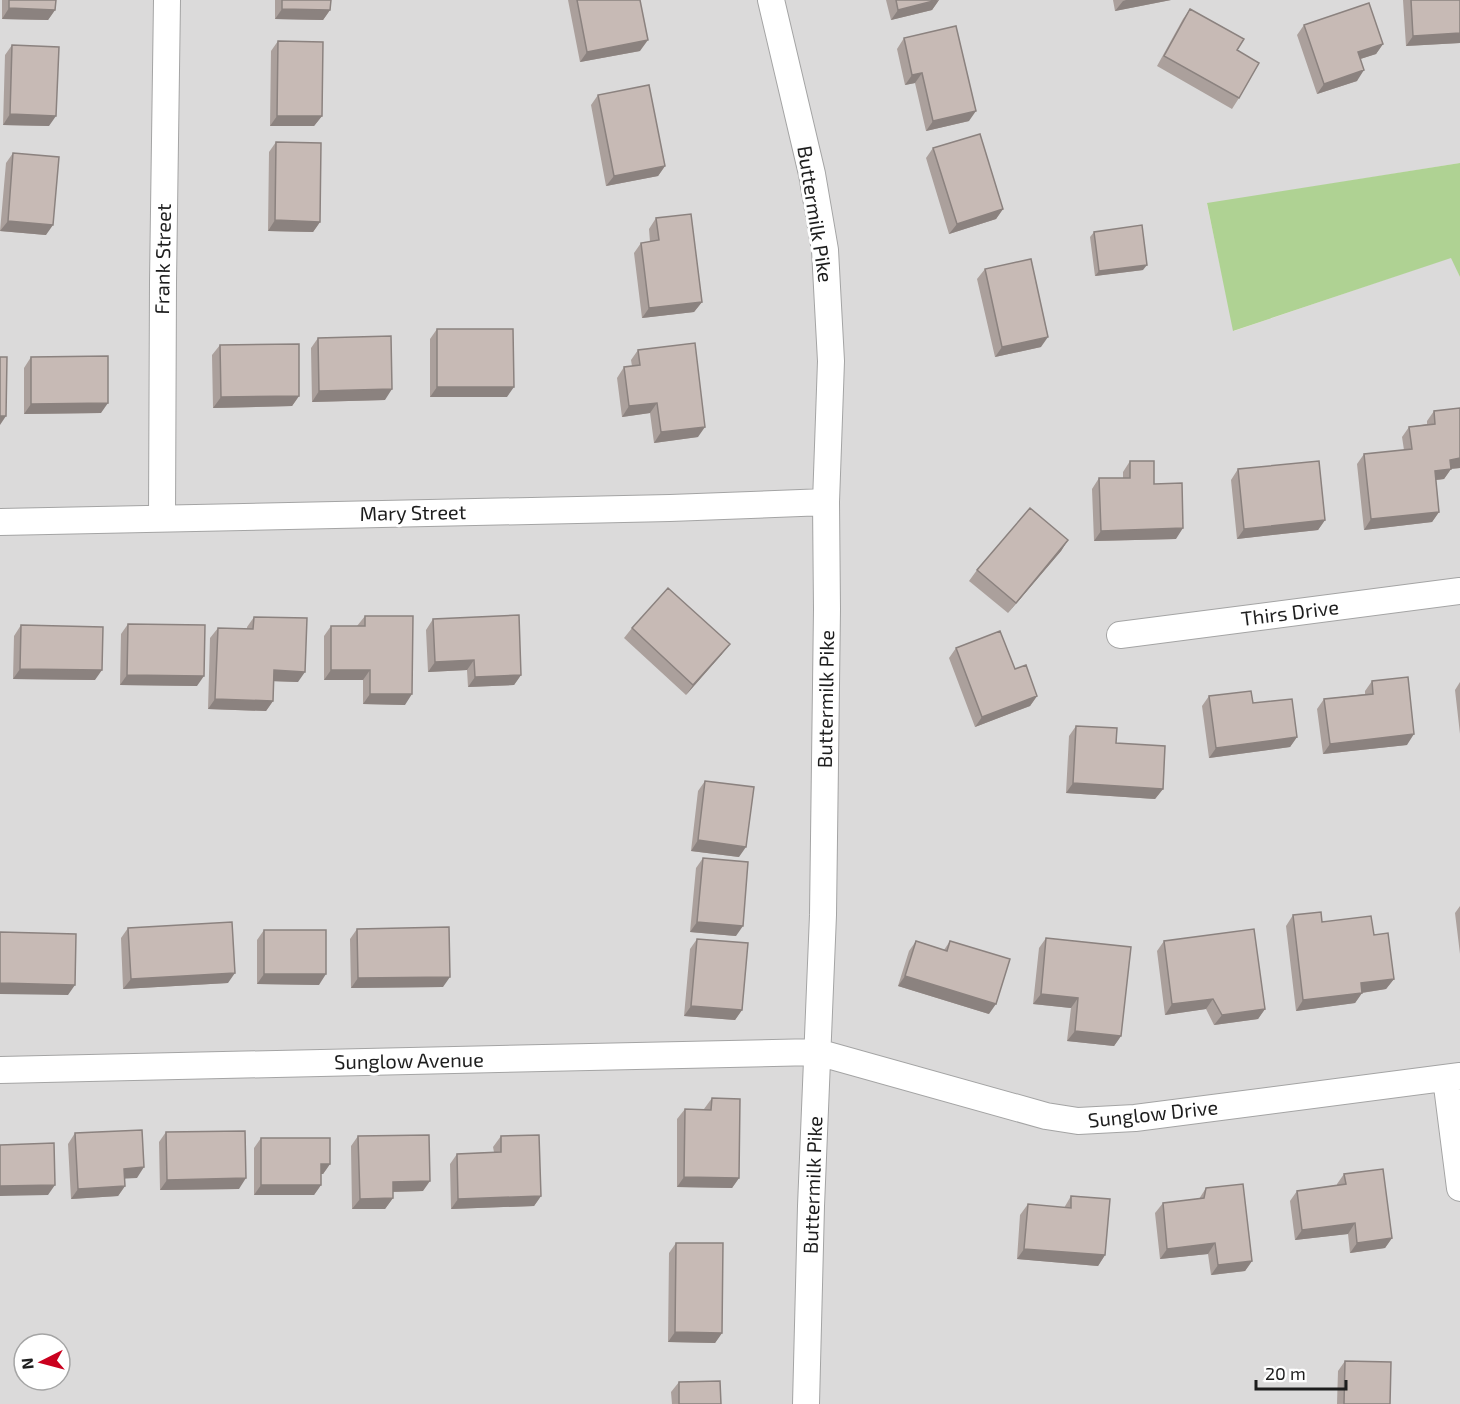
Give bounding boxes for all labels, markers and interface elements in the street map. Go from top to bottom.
street label: Buttermilk Pike [793,144,839,284]
street label: Frank Street [149,203,175,315]
street label: Mary Street [359,499,467,525]
street label: Thirs Drive [1240,594,1340,630]
street label: Buttermilk Pike [812,630,838,768]
street label: Sunglow Avenue [334,1047,484,1073]
street label: Sunglow Drive [1087,1094,1219,1132]
street label: Buttermilk Pike [798,1116,826,1254]
north arrow [12,1332,72,1392]
scale bar [1256,1353,1346,1391]
text: N [17,1357,37,1370]
text: 20 m [1265,1362,1306,1384]

